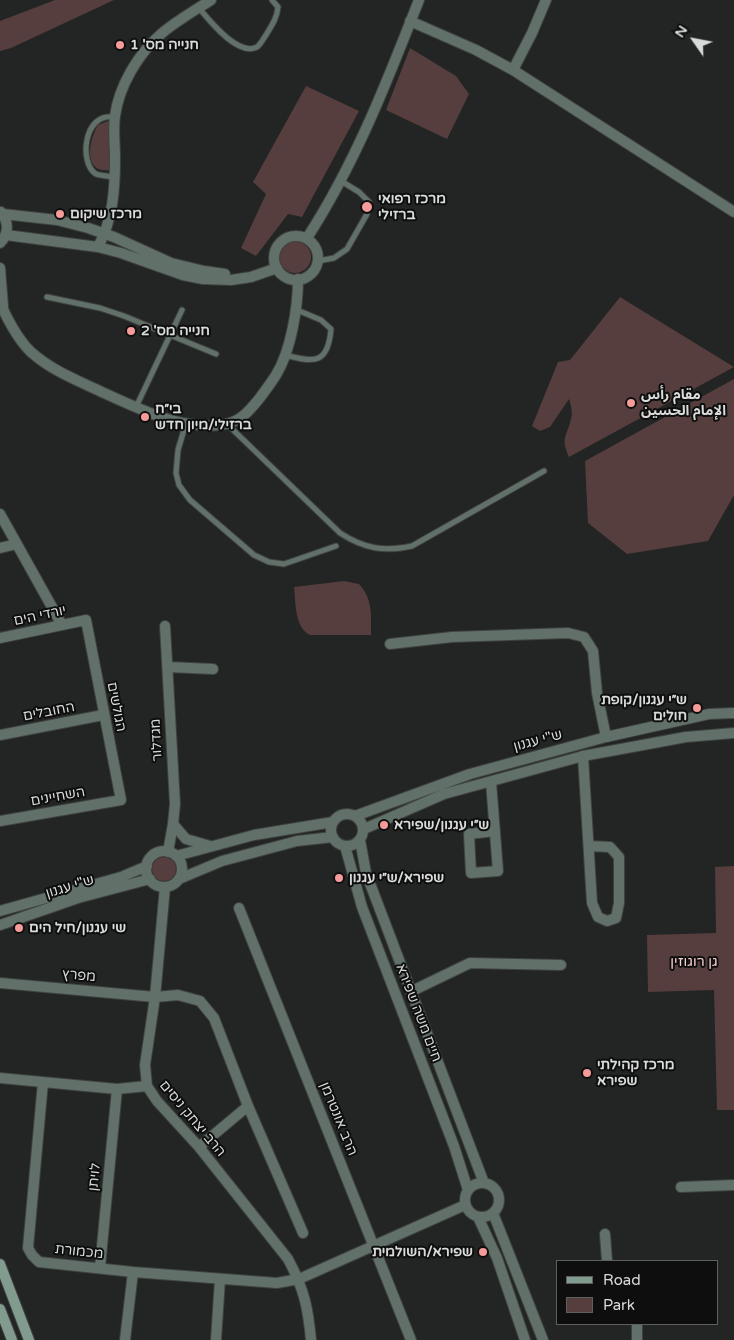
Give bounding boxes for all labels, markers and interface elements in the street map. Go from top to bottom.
north arrow [669,15,719,65]
text: N [671,22,691,41]
place label: חנייה מס' 1 [130,37,199,53]
marker: חנייה מס' 1 [114,39,126,51]
place label: מרכז רפואי ברזילי [378,191,446,223]
marker: מרכז רפואי ברזילי [360,200,374,214]
place label: מרכז שיקום [70,206,142,222]
marker: מרכז שיקום [54,208,66,220]
place label: חנייה מס' 2 [141,323,210,339]
marker: חנייה מס' 2 [125,325,137,337]
place label: مقام رأس الإمام الحسين [641,387,726,420]
marker: مقام رأس الإمام الحسين [625,397,637,409]
place label: בי״ח ברזילי/מיון חדש [155,401,252,434]
marker: בי״ח ברזילי/מיון חדש [139,411,151,423]
street label: יורדי הים [12,602,68,630]
street label: הגולשים [103,681,129,733]
place label: ש״י עגנון/קופת חולים [601,692,687,724]
street label: החובלים [22,699,76,725]
marker: ש״י עגנון/קופת חולים [691,702,703,714]
street label: מגדלור [147,718,167,762]
street label: ש"י עגנון [512,726,564,756]
street label: השחיינים [30,784,86,810]
place label: ש״י עגנון/שפירא [394,817,489,833]
marker: ש״י עגנון/שפירא [378,819,390,831]
place label: שפירא/ש״י עגנון [349,870,444,886]
street label: ש"י עגנון [44,872,96,902]
marker: שפירא/ש״י עגנון [333,872,345,884]
place label: שי עגנון/חיל הים [29,920,126,936]
marker: שי עגנון/חיל הים [13,922,25,934]
park label: גן רוגוזין [670,954,718,970]
street label: חיים משה שפירא [392,962,444,1064]
street label: מפרץ [61,966,97,986]
place label: מרכז קהילתי שפירא [597,1057,674,1090]
marker: מרכז קהילתי שפירא [581,1067,593,1079]
street label: הרב יצחק ניסים [155,1078,229,1160]
street label: הרב אונטרמן [316,1080,360,1158]
street label: לויתן [85,1162,105,1192]
street label: מכמורת [54,1241,104,1263]
place label: שפירא/השולמית [372,1244,473,1260]
marker: שפירא/השולמית [477,1246,489,1258]
legend [556,1260,719,1325]
text: Road [603,1271,641,1289]
text: Park [603,1296,635,1314]

